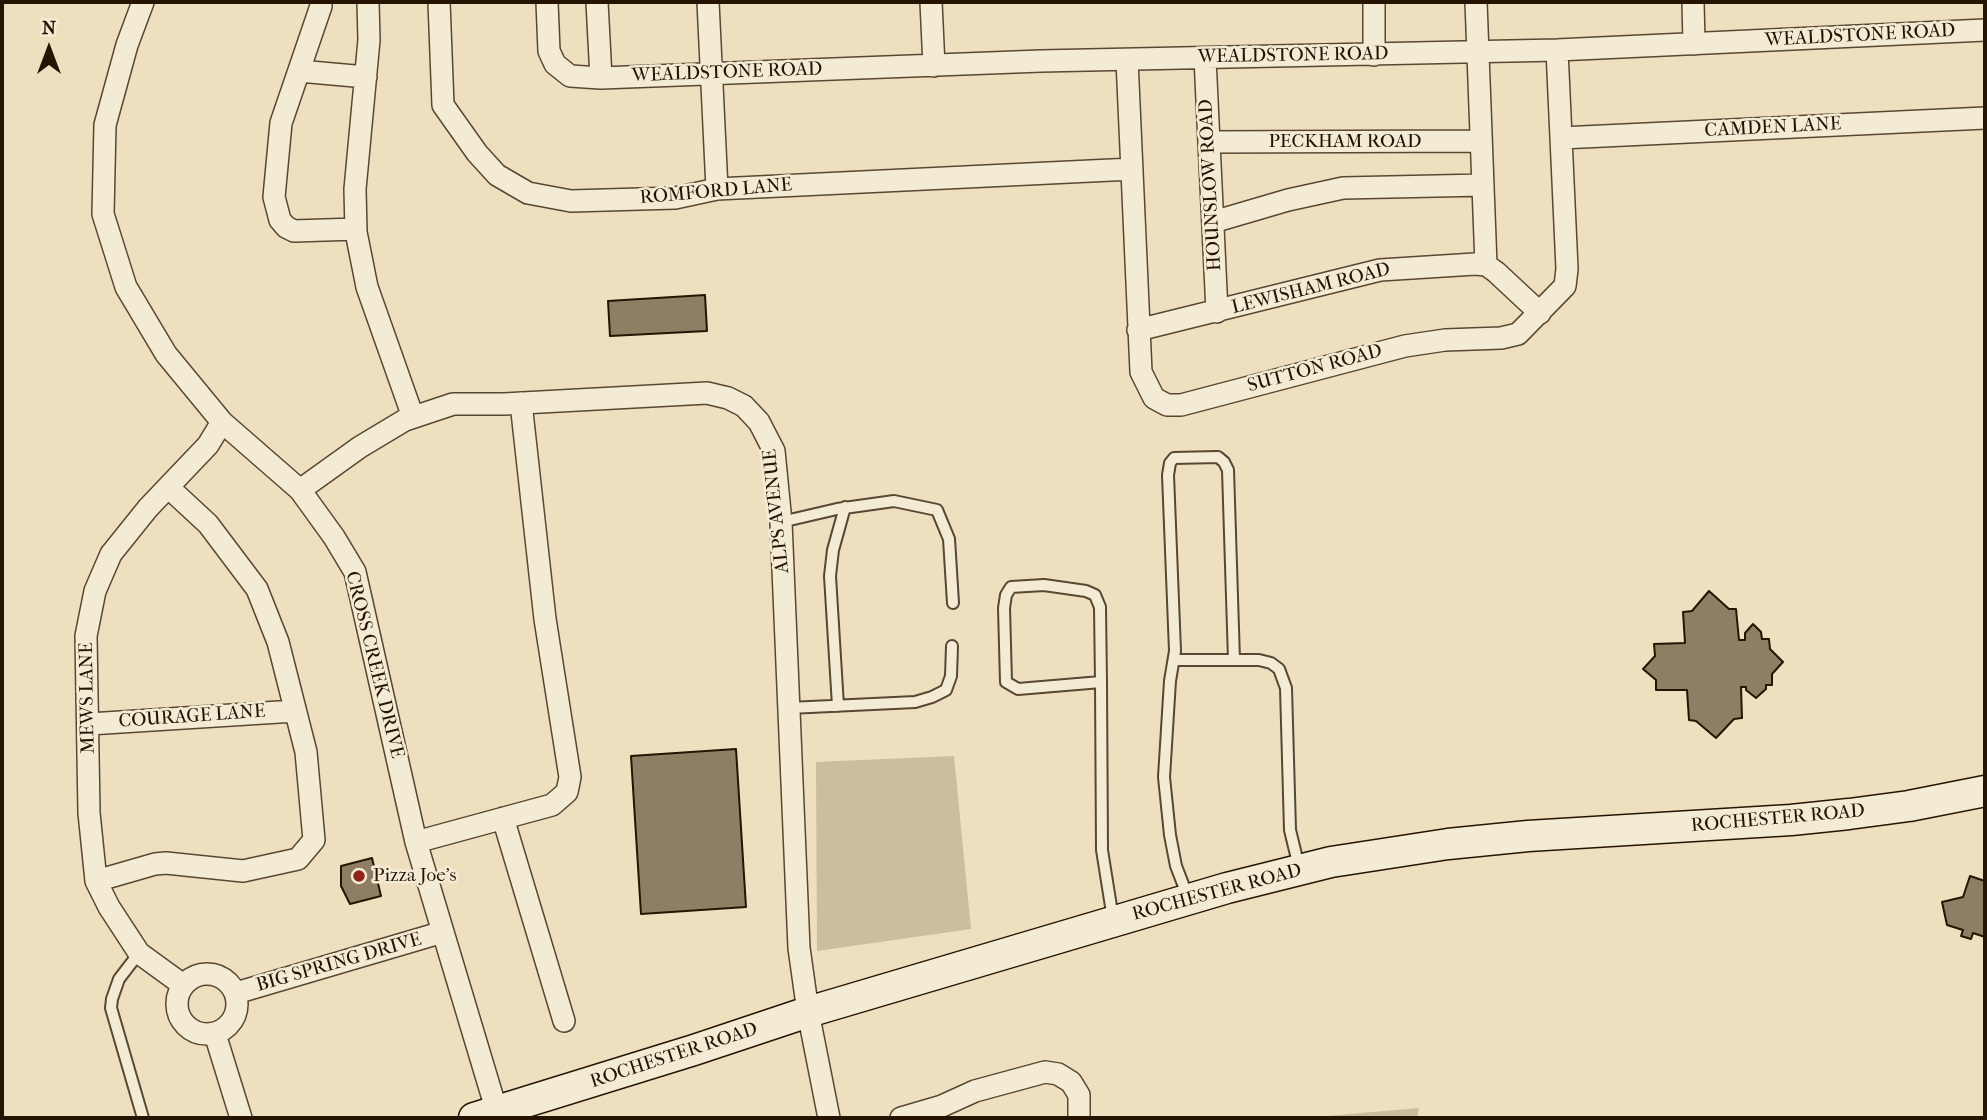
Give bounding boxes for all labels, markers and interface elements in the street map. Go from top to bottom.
north arrow [14,14,84,84]
text: N [42,17,56,39]
street label: WEALDSTONE ROAD [1764,20,1956,52]
street label: WEALDSTONE ROAD [1197,43,1389,69]
street label: WEALDSTONE ROAD [631,58,823,88]
street label: HOUNSLOW ROAD [1195,99,1227,271]
street label: CAMDEN LANE [1704,113,1842,143]
street label: PECKHAM ROAD [1268,131,1422,153]
street label: ROMFORD LANE [639,174,793,210]
street label: LEWISHAM ROAD [1229,258,1393,320]
street label: SUTTON ROAD [1245,340,1385,398]
street label: ALPS AVENUE [759,448,795,574]
street label: CROSS CREEK DRIVE [340,569,408,761]
street label: MEWS LANE [76,642,100,754]
street label: COURAGE LANE [118,700,266,734]
street label: ROCHESTER ROAD [1690,800,1866,838]
street label: ROCHESTER ROAD [1130,859,1304,927]
place label: Pizza Joe's [373,865,456,887]
marker: Pizza Joe's [351,868,367,884]
street label: BIG SPRING DRIVE [254,929,424,997]
street label: ROCHESTER ROAD [588,1018,760,1094]

